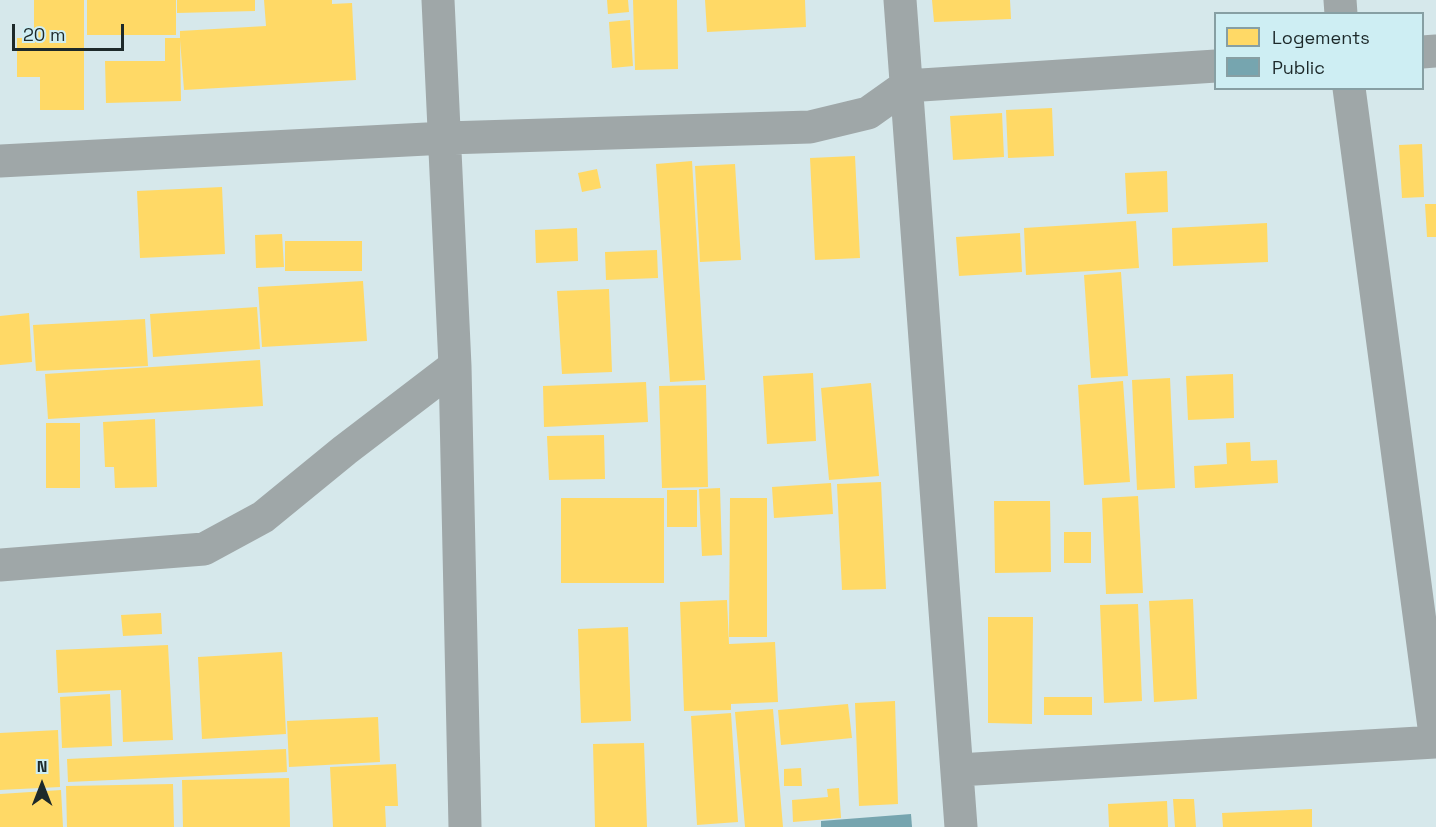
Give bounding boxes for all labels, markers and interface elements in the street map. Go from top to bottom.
scale bar [15,12,128,50]
legend [1214,12,1424,90]
text: 20 m [23,23,66,46]
text: Logements [1272,26,1370,49]
text: Public [1272,56,1325,79]
north arrow [12,755,72,815]
text: N [37,756,47,777]

